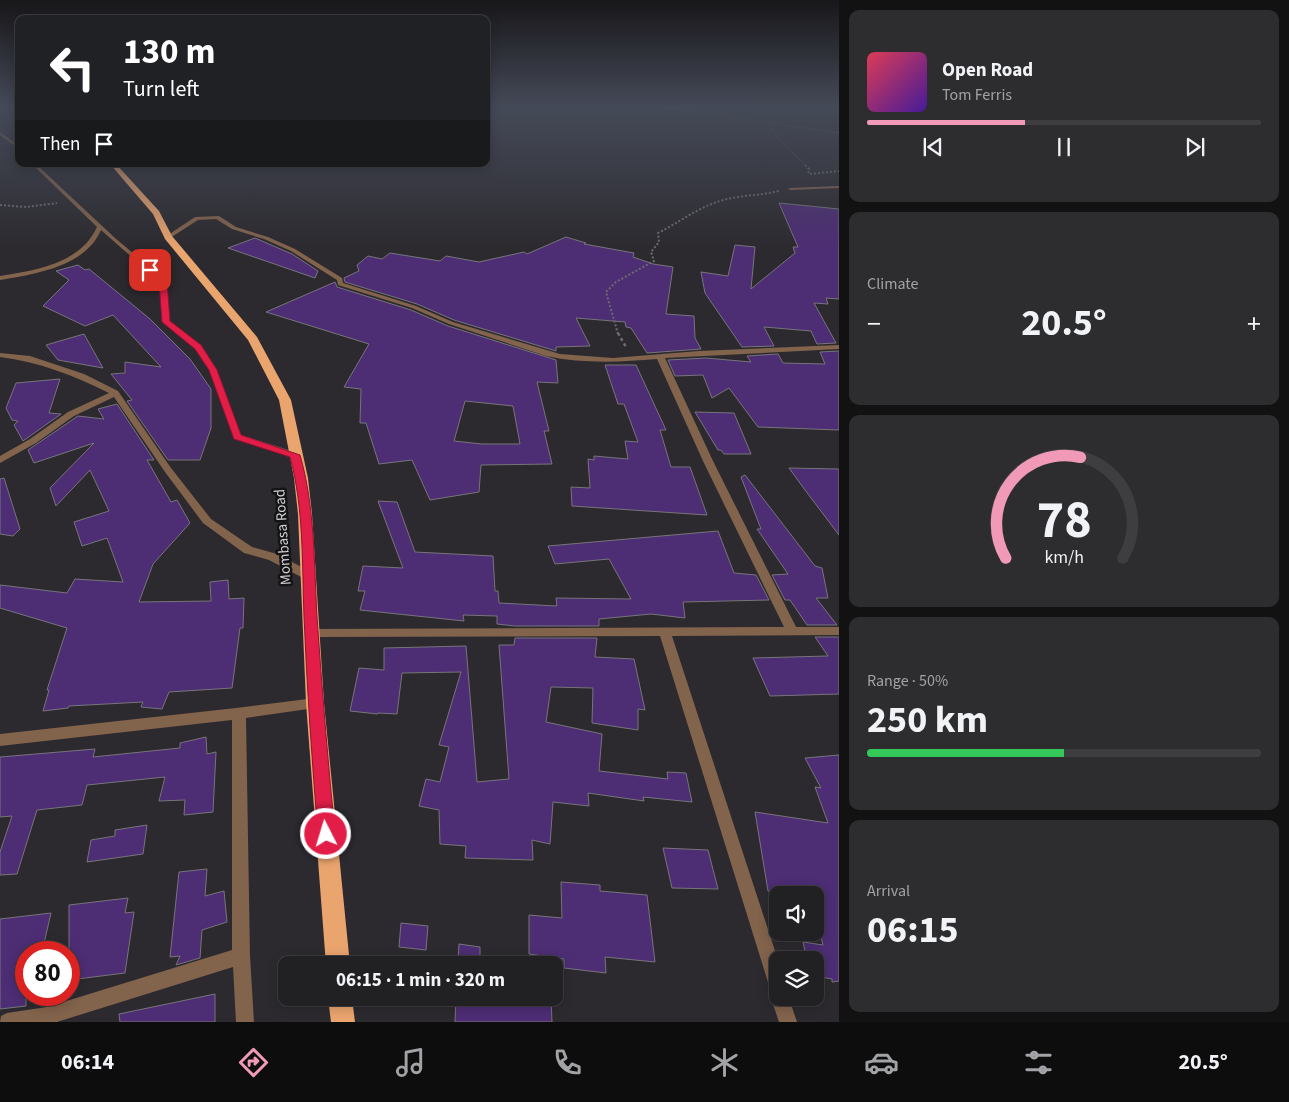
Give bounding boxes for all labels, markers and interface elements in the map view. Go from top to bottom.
text: 130 m [123,27,215,77]
icon: left [40,35,105,100]
text: Open Road [942,57,1033,84]
text: Turn left [123,73,199,105]
text: Tom Ferris [942,84,1012,106]
icon: arrive [90,130,118,158]
text: Then [40,131,80,158]
icon: previous [919,133,947,161]
icon: pause [1050,133,1078,161]
icon: next [1181,133,1209,161]
pin [129,249,171,291]
icon: arrive [136,256,164,284]
text: Climate [867,273,918,295]
text: 20.5° [1021,296,1107,350]
text: − [867,304,881,344]
text: + [1247,304,1261,344]
text: 78 [1037,484,1091,558]
street label: Mombasa Road [269,488,297,586]
text: km/h [1044,545,1084,570]
text: Range · 50% [867,670,948,692]
text: 250 km [867,693,988,747]
position arrow [299,807,351,859]
text: Arrival [867,880,910,902]
map controls [769,886,824,1006]
button: sound [769,886,824,941]
text: 06:15 [867,903,959,957]
speed limit sign: 80 [15,941,80,1006]
button: layers [769,951,824,1006]
text: 06:15 · 1 min · 320 m [336,967,505,994]
icon: directions [236,1045,271,1080]
icon: music [393,1045,428,1080]
icon: phone [550,1045,585,1080]
icon: climate [707,1045,742,1080]
icon: car [864,1045,899,1080]
icon: filters [1021,1045,1056,1080]
text: 06:14 [61,1046,114,1078]
text: 20.5° [1178,1046,1228,1078]

